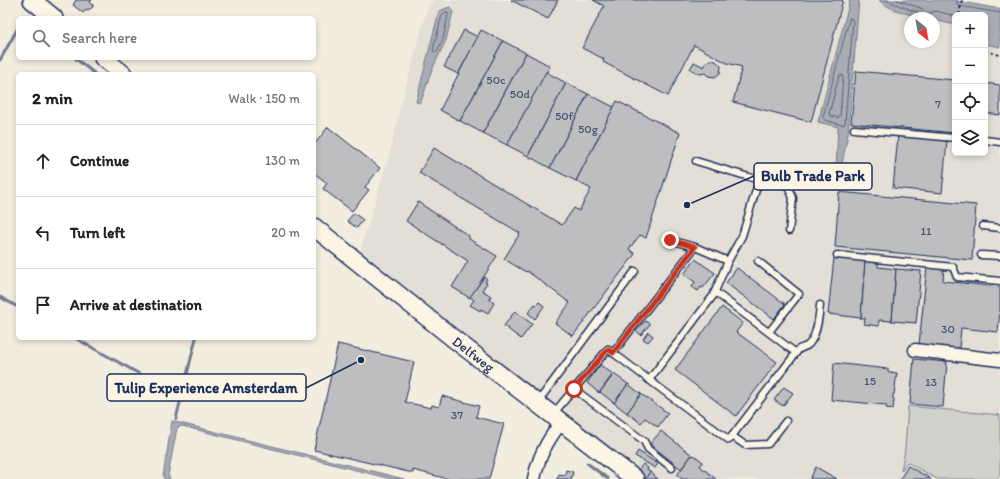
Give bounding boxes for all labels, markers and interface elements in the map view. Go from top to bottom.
north arrow [904,12,940,48]
map controls [952,12,988,156]
button: + [952,12,988,48]
search box [16,16,316,60]
icon: search [30,27,52,49]
text: Search here [62,29,137,47]
button: − [952,48,988,84]
house number: 50c [486,73,506,87]
button: locate [952,84,988,120]
house number: 50d [510,87,531,101]
text: 2 min [32,88,72,108]
text: Walk · 150 m [229,91,300,106]
house number: 7 [935,97,941,111]
house number: 50f [555,109,574,123]
button: layers [952,120,988,156]
house number: 50g [578,122,599,136]
icon: ahead [32,150,54,172]
text: Continue [70,152,129,170]
text: 130 m [265,153,300,168]
callout: Bulb Trade Park [754,163,872,190]
text: Bulb Trade Park [761,167,865,185]
icon: left [32,222,54,244]
text: Turn left [70,224,125,242]
house number: 11 [920,224,932,238]
text: 20 m [271,225,300,240]
route end [661,231,679,249]
icon: arrive [32,294,54,316]
text: Arrive at destination [70,296,202,314]
house number: 30 [941,322,955,336]
street label: Delfweg [449,333,499,376]
callout: Tulip Experience Amsterdam [107,374,306,401]
house number: 15 [864,374,876,388]
house number: 13 [925,375,938,389]
text: Tulip Experience Amsterdam [113,379,298,398]
route start [565,380,583,398]
house number: 37 [451,408,463,422]

